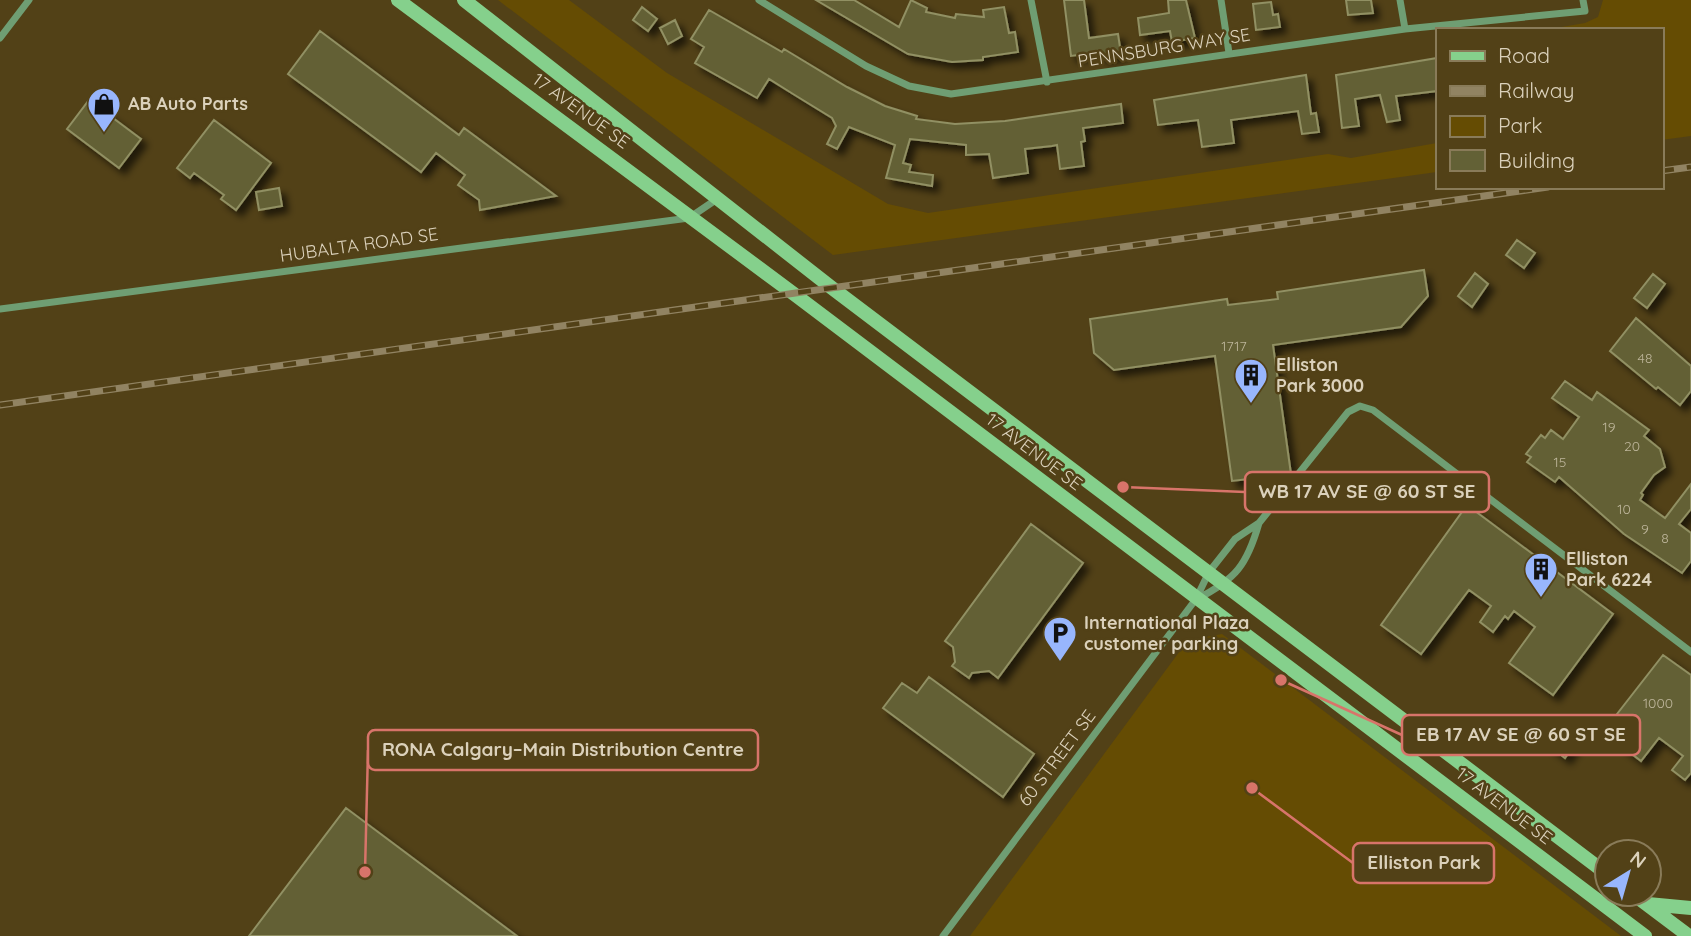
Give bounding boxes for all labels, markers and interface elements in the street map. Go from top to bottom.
street label: PENNSBURG WAY SE [1076,23,1252,72]
legend [1436,28,1663,189]
text: Road [1498,42,1550,68]
street label: 17 AVENUE SE [528,68,634,154]
text: Railway [1498,77,1574,103]
shop icon: AB Auto Parts [85,85,123,134]
place label: AB Auto Parts [128,92,248,115]
text: Park [1498,112,1542,138]
text: Building [1498,147,1575,173]
street label: HUBALTA ROAD SE [278,222,440,267]
house number: 1717 [1221,337,1247,355]
house number: 48 [1638,349,1652,367]
place label: Elliston Park 3000 [1276,353,1364,397]
building icon: Elliston Park 3000 [1232,356,1270,405]
street label: 17 AVENUE SE [982,408,1087,495]
house number: 19 [1603,418,1616,436]
house number: 20 [1624,437,1640,455]
house number: 15 [1554,453,1566,471]
callout: WB 17 AV SE @ 60 ST SE [1245,472,1489,512]
text: WB 17 AV SE @ 60 ST SE [1259,479,1476,503]
house number: 10 [1617,500,1631,518]
house number: 9 [1641,520,1649,538]
house number: 8 [1661,529,1669,547]
place label: Elliston Park 6224 [1566,547,1653,591]
building icon: Elliston Park 6224 [1522,550,1560,599]
place label: International Plaza customer parking [1084,611,1249,655]
parking icon: International Plaza customer parking [1041,614,1079,663]
house number: 1000 [1643,694,1673,712]
street label: 60 STREET SE [1013,705,1100,811]
callout: EB 17 AV SE @ 60 ST SE [1402,715,1640,755]
text: EB 17 AV SE @ 60 ST SE [1416,722,1626,746]
callout: RONA Calgary–Main Distribution Centre [368,730,758,770]
text: RONA Calgary–Main Distribution Centre [382,737,744,761]
street label: 17 AVENUE SE [1452,762,1557,849]
north arrow [1593,838,1663,908]
callout: Elliston Park [1353,843,1494,883]
text: N [1625,846,1651,873]
text: Elliston Park [1367,850,1481,874]

